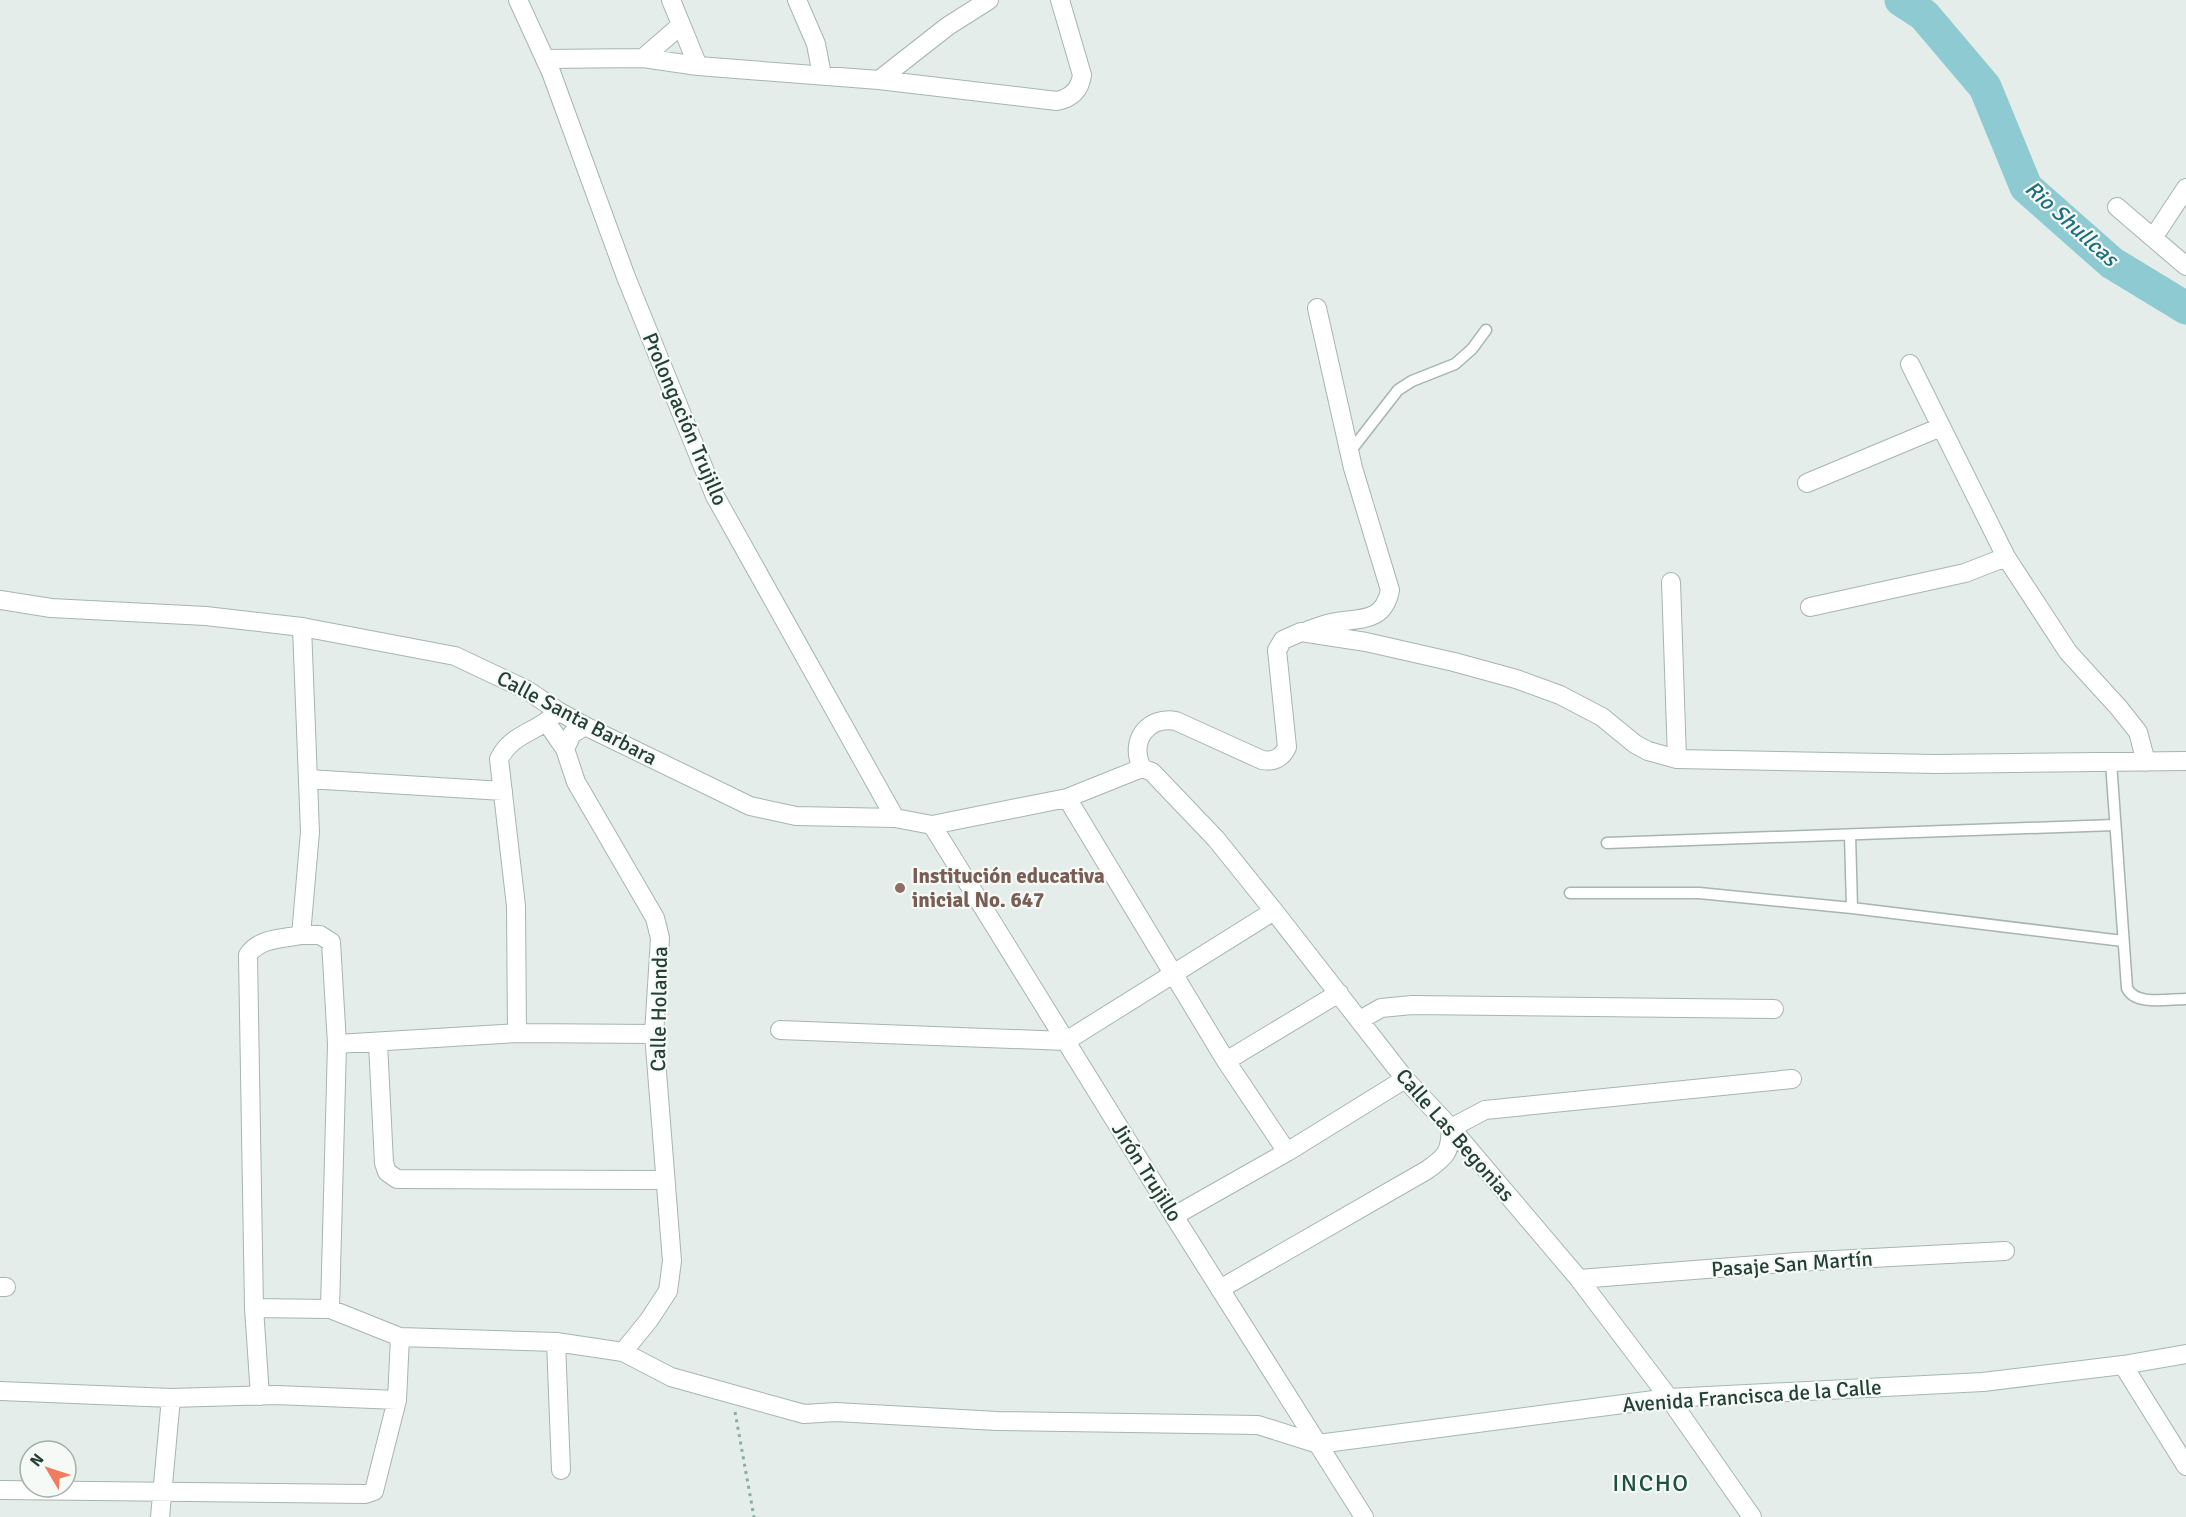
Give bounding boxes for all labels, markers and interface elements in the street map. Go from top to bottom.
water label: Rio Shullcas [2020,175,2125,274]
street label: Prolongación Trujillo [637,329,733,509]
street label: Calle Santa Barbara [492,665,662,771]
place label: Institución educativa inicial No. 647 [912,863,1105,913]
marker: Institución educativa inicial No. 647 [893,881,907,895]
street label: Calle Holanda [645,946,673,1072]
street label: Calle Las Begonias [1390,1063,1520,1207]
street label: Jirón Trujillo [1106,1118,1188,1226]
street label: Pasaje San Martín [1710,1245,1874,1283]
street label: Avenida Francisca de la Calle [1622,1374,1882,1418]
north arrow [18,1439,78,1499]
text: N [26,1450,48,1471]
district label: INCHO [1612,1468,1690,1498]

